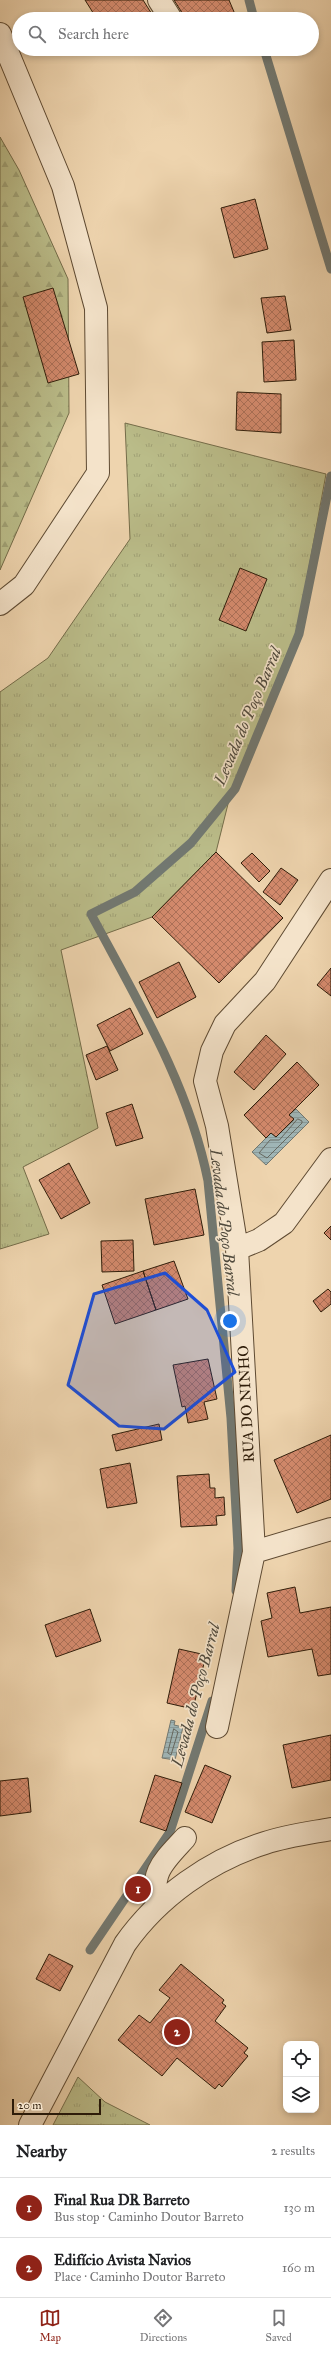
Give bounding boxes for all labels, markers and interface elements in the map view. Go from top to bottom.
search box [12,12,319,56]
icon: search [26,23,48,45]
text: Search here [58,25,129,43]
water label: Levada do Poço Barral [209,643,286,789]
water label: Levada do Poço Barral [206,1147,243,1298]
your location [220,1311,240,1331]
street label: RUA DO NINHO [234,1345,258,1463]
water label: Levada do Poço Barral [167,1620,224,1770]
pin: 1 [125,1874,151,1904]
pin: 2 [164,2017,190,2047]
map controls [283,2041,319,2113]
button: locate [283,2041,319,2077]
button: layers [283,2077,319,2113]
scale bar [12,2097,101,2116]
text: 20 m [18,2099,41,2112]
text: Nearby [16,2141,67,2162]
text: 2 results [271,2143,315,2159]
text: Final Rua DR Barreto [54,2191,190,2209]
text: 1 [26,2200,32,2216]
text: 130 m [283,2200,315,2216]
text: Bus stop · Caminho Doutor Barreto [54,2209,244,2225]
text: Edifício Avista Navios [54,2251,191,2269]
text: 2 [26,2260,32,2276]
text: 160 m [282,2260,315,2276]
text: Place · Caminho Doutor Barreto [54,2269,225,2285]
tab: Map [39,2307,61,2344]
tab: Directions [140,2307,187,2344]
tab: Saved [266,2307,292,2344]

